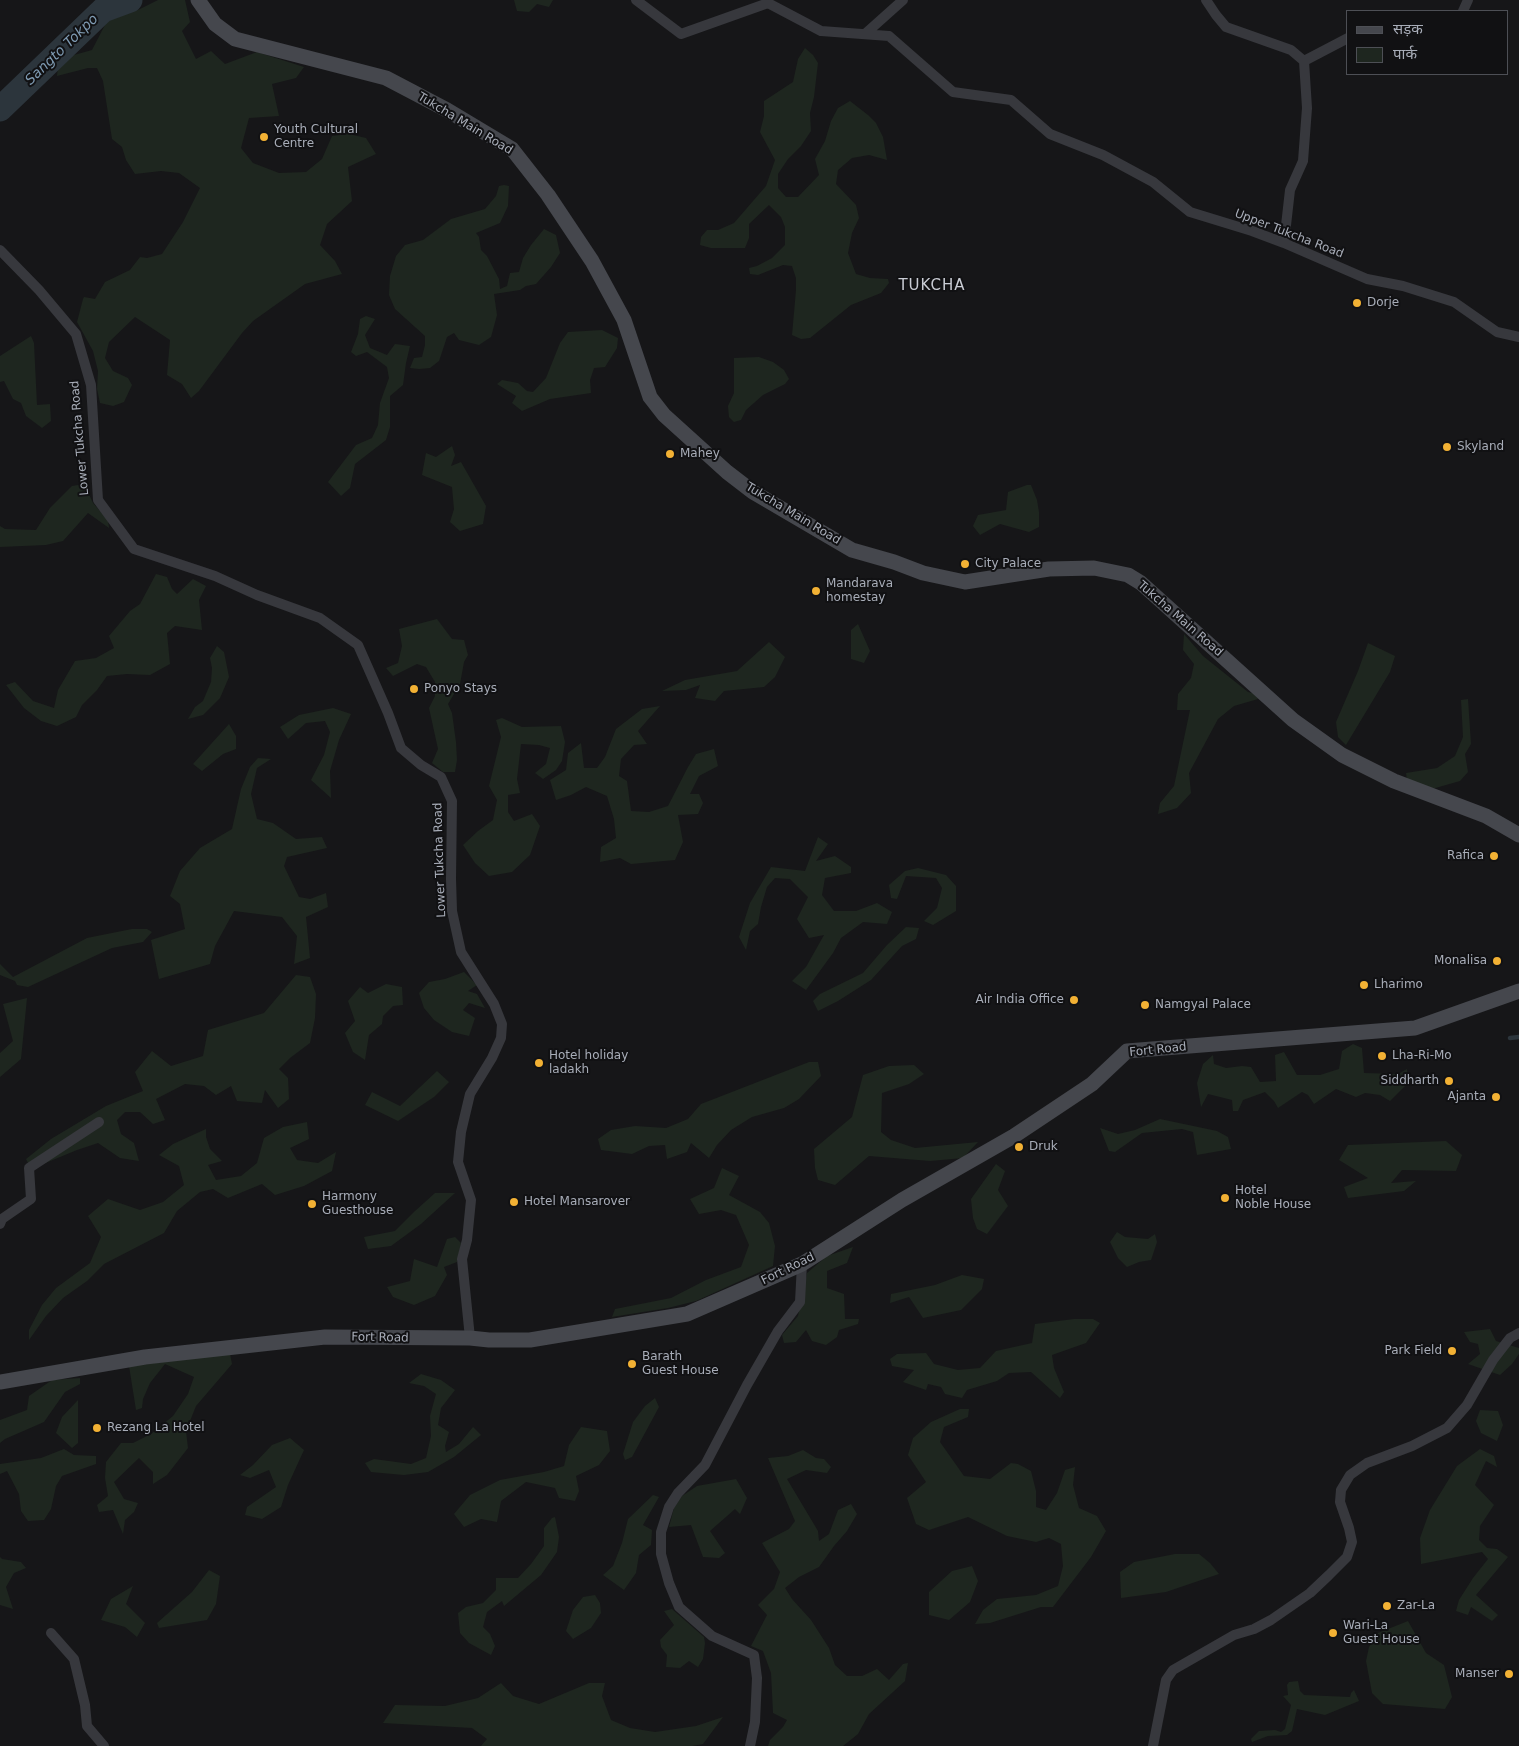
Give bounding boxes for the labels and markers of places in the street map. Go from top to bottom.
place label: Youth Cultural Centre [274,123,358,151]
marker: Youth Cultural Centre [258,131,270,143]
place label: Dorje [1367,296,1399,310]
marker: Dorje [1351,297,1363,309]
place label: Skyland [1457,440,1504,454]
marker: Skyland [1441,441,1453,453]
place label: Mahey [680,447,720,461]
marker: Mahey [664,448,676,460]
place label: City Palace [975,557,1041,571]
marker: City Palace [959,558,971,570]
place label: Mandarava homestay [826,577,893,605]
marker: Mandarava homestay [810,585,822,597]
place label: Ponyo Stays [424,682,497,696]
marker: Ponyo Stays [408,683,420,695]
place label: Rafica [1447,849,1484,863]
marker: Rafica [1488,850,1500,862]
place label: Monalisa [1434,954,1487,968]
marker: Monalisa [1491,955,1503,967]
place label: Lharimo [1374,978,1423,992]
marker: Lharimo [1358,979,1370,991]
place label: Air India Office [975,993,1064,1007]
marker: Air India Office [1068,994,1080,1006]
place label: Namgyal Palace [1155,998,1251,1012]
marker: Namgyal Palace [1139,999,1151,1011]
place label: Hotel holiday ladakh [549,1049,628,1077]
place label: Lha-Ri-Mo [1392,1049,1452,1063]
marker: Lha-Ri-Mo [1376,1050,1388,1062]
marker: Hotel holiday ladakh [533,1057,545,1069]
place label: Siddharth [1381,1074,1439,1088]
marker: Siddharth [1443,1075,1455,1087]
place label: Ajanta [1447,1090,1486,1104]
marker: Ajanta [1490,1091,1502,1103]
place label: Druk [1029,1140,1058,1154]
marker: Druk [1013,1141,1025,1153]
place label: Hotel Noble House [1235,1184,1311,1212]
place label: Harmony Guesthouse [322,1190,393,1218]
marker: Hotel Noble House [1219,1192,1231,1204]
place label: Hotel Mansarover [524,1195,630,1209]
marker: Hotel Mansarover [508,1196,520,1208]
marker: Harmony Guesthouse [306,1198,318,1210]
place label: Park Field [1385,1344,1442,1358]
marker: Park Field [1446,1345,1458,1357]
place label: Barath Guest House [642,1350,719,1378]
marker: Barath Guest House [626,1358,638,1370]
place label: Rezang La Hotel [107,1421,205,1435]
marker: Rezang La Hotel [91,1422,103,1434]
place label: Zar-La [1397,1599,1435,1613]
marker: Zar-La [1381,1600,1393,1612]
place label: Wari-La Guest House [1343,1619,1420,1647]
marker: Wari-La Guest House [1327,1627,1339,1639]
place label: Manser [1455,1667,1499,1681]
marker: Manser [1503,1668,1515,1680]

